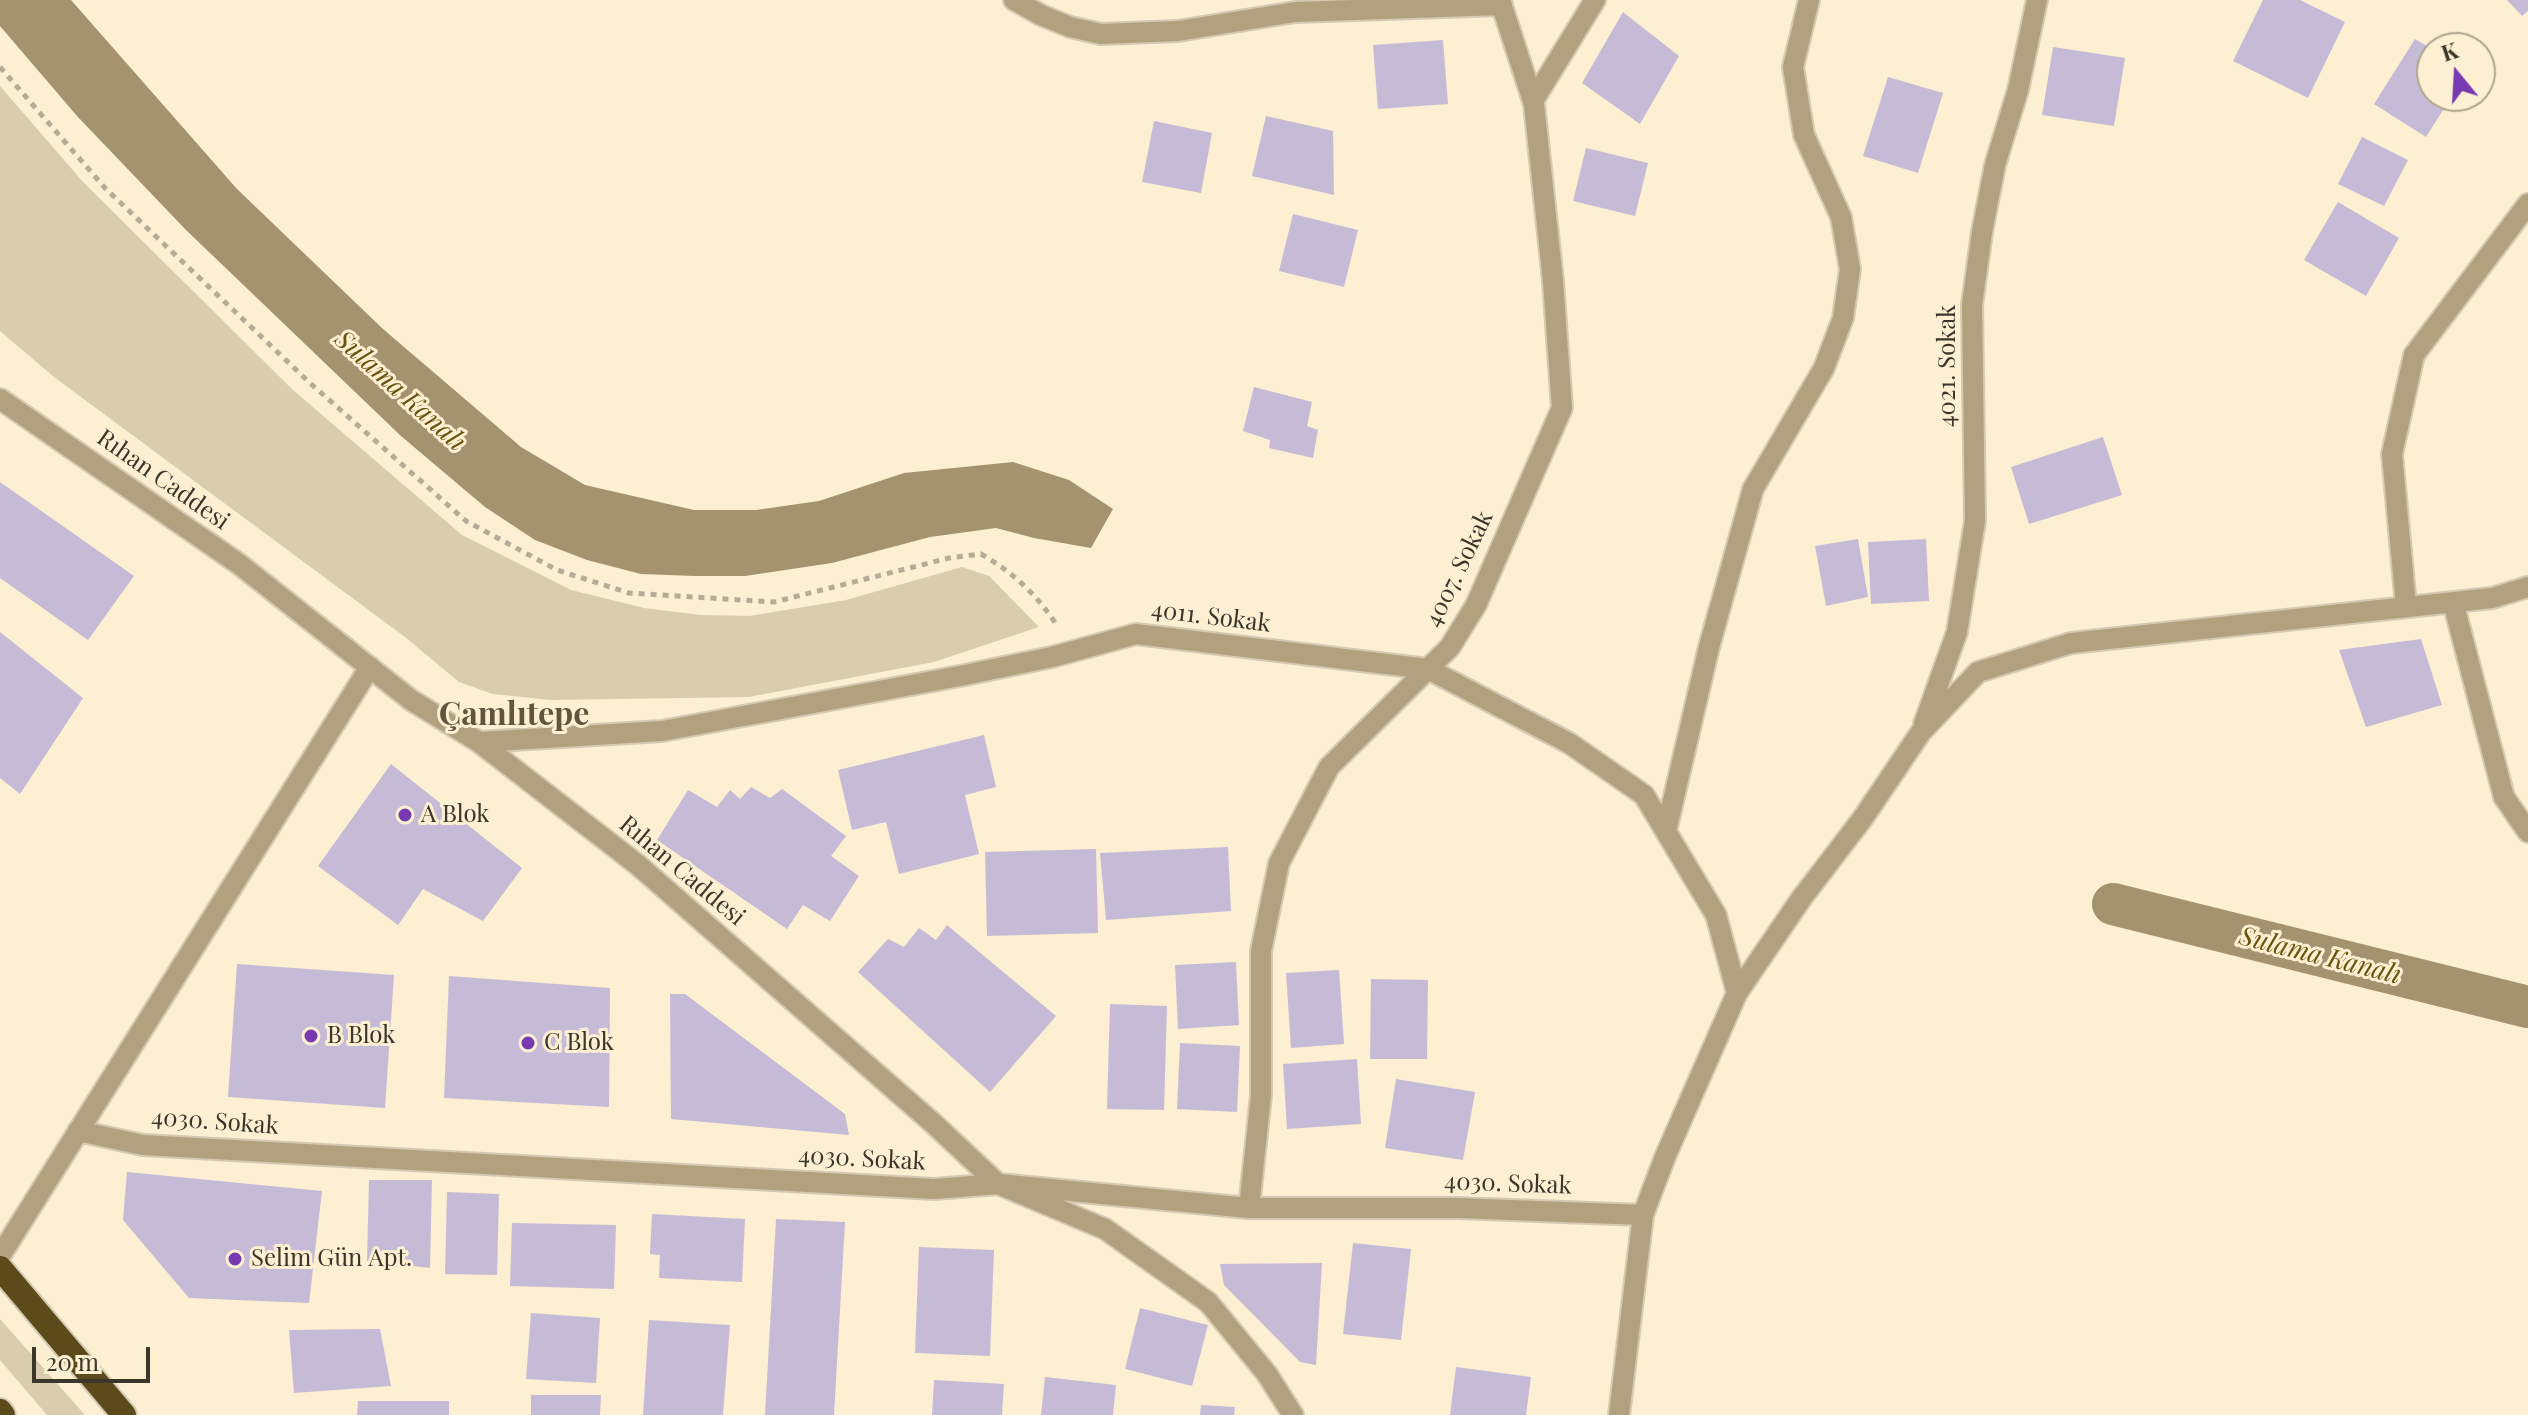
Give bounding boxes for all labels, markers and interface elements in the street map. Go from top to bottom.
north arrow [2416,32,2496,112]
text: K [2437,34,2461,68]
street label: 4021. Sokak [1934,305,1962,427]
water label: Sulama Kanalı [328,324,472,458]
street label: Rıhan Caddesi [91,424,235,536]
street label: 4007. Sokak [1419,506,1499,632]
street label: 4011. Sokak [1150,595,1272,639]
district label: Çamlıtepe [439,696,589,734]
place label: A Blok [421,801,490,829]
marker: A Blok [396,806,414,824]
street label: Rıhan Caddesi [613,810,751,932]
water label: Sulama Kanalı [2236,921,2404,991]
place label: B Blok [327,1022,395,1050]
marker: B Blok [302,1027,320,1045]
place label: C Blok [544,1029,614,1057]
marker: C Blok [519,1034,537,1052]
street label: 4030. Sokak [150,1103,280,1141]
street label: 4030. Sokak [798,1141,926,1177]
street label: 4030. Sokak [1444,1167,1572,1201]
place label: Selim Gün Apt. [251,1245,412,1273]
marker: Selim Gün Apt. [226,1250,244,1268]
scale bar [36,1331,154,1381]
text: 20 m [46,1345,99,1377]

